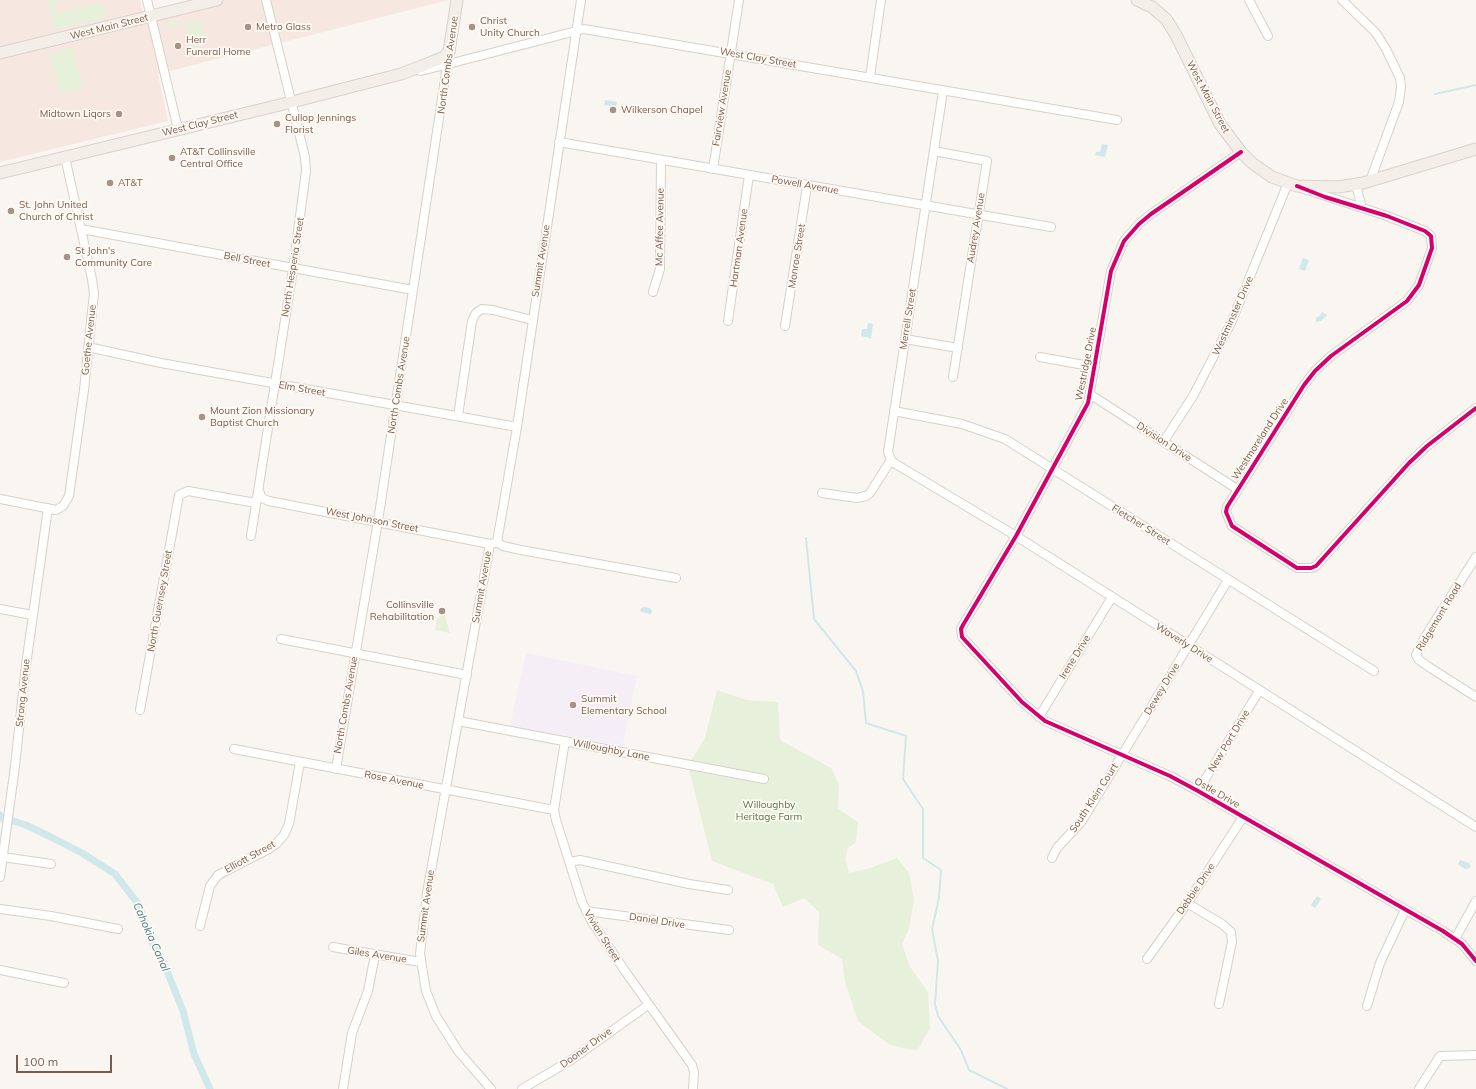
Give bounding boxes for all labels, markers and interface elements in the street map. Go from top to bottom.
street label: West Main Street [69,11,149,43]
street label: North Combs Avenue [435,15,461,115]
place label: Christ Unity Church [480,15,540,38]
place label: Metro Glass [256,21,311,33]
marker: Metro Glass [243,22,253,32]
marker: Christ Unity Church [467,22,477,32]
place label: Herr Funeral Home [186,34,251,58]
marker: Herr Funeral Home [173,41,183,51]
street label: West Clay Street [719,45,797,71]
street label: West Main Street [1184,59,1232,135]
street label: Fairview Avenue [710,69,734,147]
place label: Wilkerson Chapel [621,104,703,116]
marker: Wilkerson Chapel [608,105,618,115]
place label: Midtown Liqors [40,108,111,120]
marker: Midtown Liqors [114,109,124,119]
street label: West Clay Street [161,109,239,139]
place label: Cullop Jennings Florist [285,112,356,136]
marker: Cullop Jennings Florist [272,119,282,129]
place label: AT&T Collinsville Central Office [180,146,255,170]
marker: AT&T Collinsville Central Office [167,153,177,163]
street label: Powell Avenue [770,173,840,197]
place label: AT&T [118,177,143,189]
marker: AT&T [105,178,115,188]
street label: Mc Affee Avenue [653,188,667,266]
street label: Audrey Avenue [965,192,987,264]
place label: St. John United Church of Christ [19,199,93,222]
marker: St. John United Church of Christ [6,206,16,216]
street label: Hartman Avenue [728,208,750,288]
street label: North Hesperia Street [279,216,307,318]
street label: Monroe Street [786,223,808,289]
street label: Summit Avenue [529,224,553,298]
place label: St John's Community Care [75,245,152,268]
street label: Bell Street [223,250,271,270]
marker: St John's Community Care [62,252,72,262]
street label: Westminster Drive [1210,274,1256,358]
street label: Merrell Street [897,288,919,350]
street label: Goethe Avenue [79,304,99,376]
street label: Westridge Drive [1073,326,1099,402]
street label: North Combs Avenue [385,335,413,435]
street label: Elm Street [278,379,326,399]
street label: Westmoreland Drive [1229,396,1291,482]
place label: Mount Zion Missionary Baptist Church [210,405,315,428]
marker: Mount Zion Missionary Baptist Church [197,412,207,422]
street label: Division Drive [1134,420,1194,464]
street label: Fletcher Street [1109,502,1173,548]
street label: West Johnson Street [324,505,420,535]
street label: North Guernsey Street [145,549,175,653]
street label: Summit Avenue [470,550,494,624]
street label: Ridgemont Road [1414,581,1464,653]
place label: Collinsville Rehabilitation [370,599,434,622]
marker: Collinsville Rehabilitation [437,606,447,616]
street label: Waverly Drive [1153,621,1215,665]
street label: Irene Drive [1057,633,1093,681]
street label: North Combs Avenue [332,655,360,755]
street label: Strong Avenue [13,658,33,728]
street label: Dewey Drive [1142,661,1182,717]
place label: Summit Elementary School [581,693,667,716]
marker: Summit Elementary School [568,700,578,710]
street label: New Port Drive [1206,708,1252,774]
street label: Willoughby Lane [571,737,651,763]
street label: South Klein Court [1067,761,1121,835]
street label: Rose Avenue [363,768,425,792]
street label: Ostle Drive [1192,775,1242,811]
park label: Willoughby Heritage Farm [736,799,802,822]
street label: Elliott Street [223,838,277,876]
street label: Debbie Drive [1174,861,1218,917]
street label: Summit Avenue [415,869,437,943]
water label: Cahokia Canal [130,900,172,974]
street label: Vivian Street [581,908,623,964]
street label: Daniel Drive [628,911,686,931]
street label: Giles Avenue [346,944,408,966]
street label: Dooner Drive [558,1025,614,1071]
scale bar [18,1047,114,1073]
text: 100 m [23,1054,58,1069]

